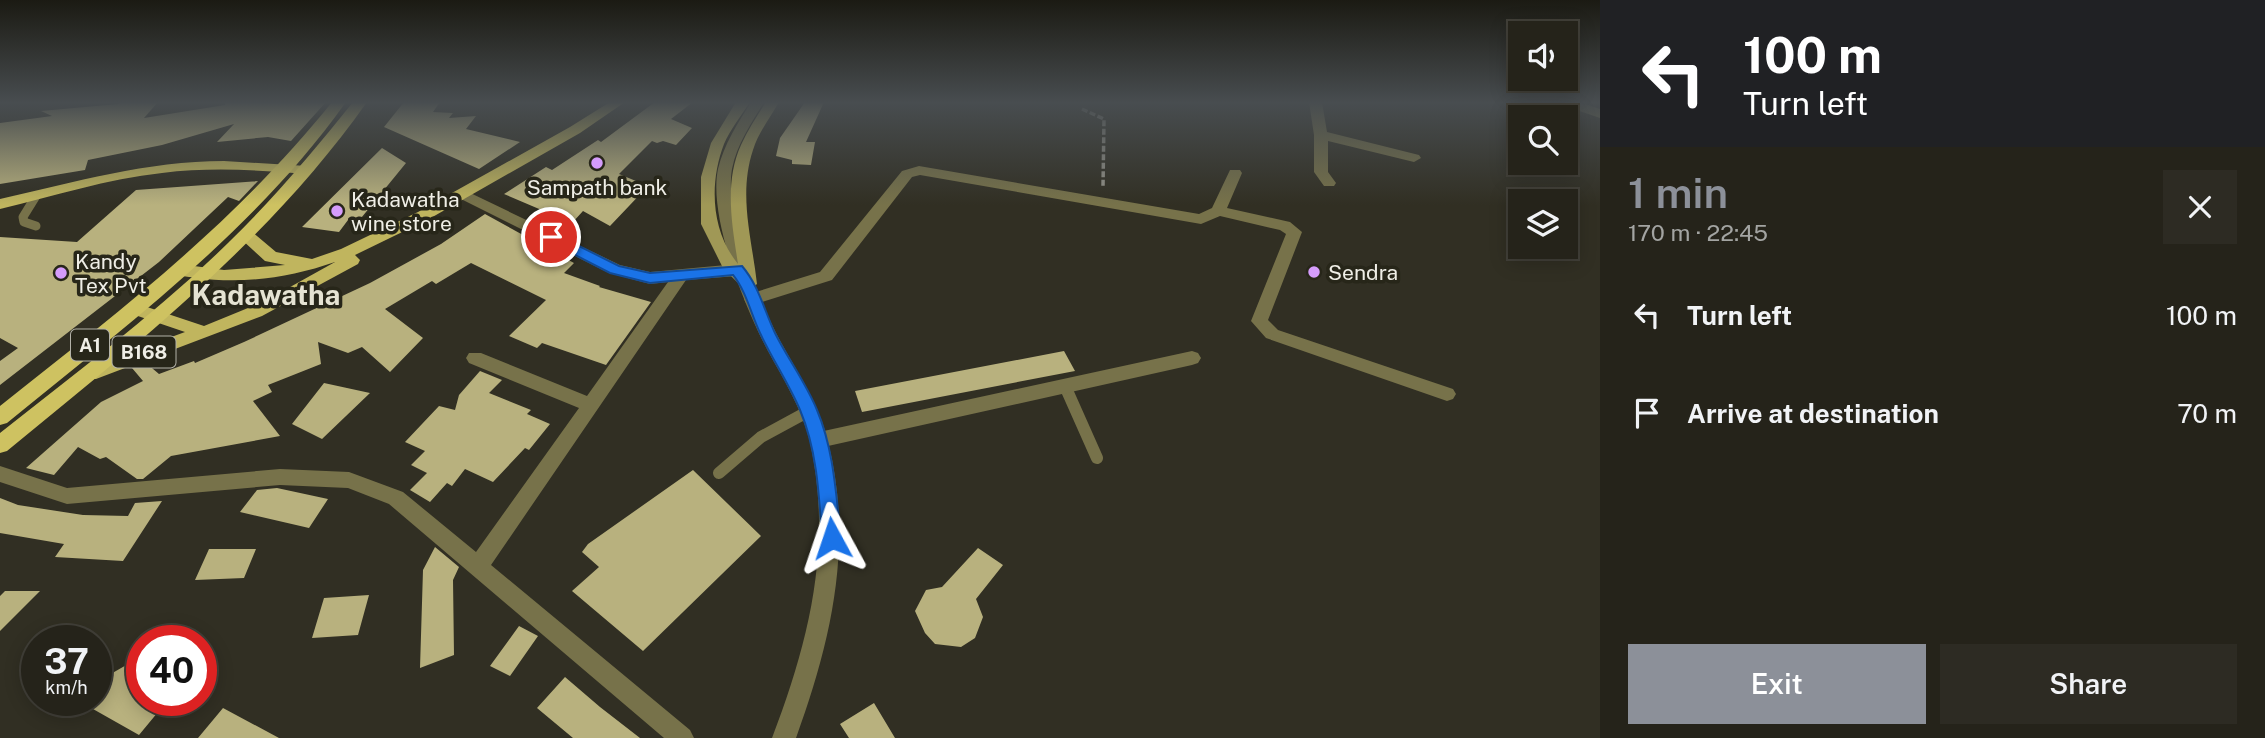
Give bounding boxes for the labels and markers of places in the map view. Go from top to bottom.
marker: Sampath bank [589,155,605,171]
place label: Sampath bank [527,175,668,200]
place label: Kadawatha wine store [351,187,460,236]
marker: Kadawatha wine store [329,203,345,219]
pin [521,207,581,267]
place label: Kandy Tex Pvt [75,249,147,298]
place label: Sendra [1328,260,1398,285]
marker: Sendra [1306,264,1322,280]
marker: Kandy Tex Pvt [53,265,69,281]

